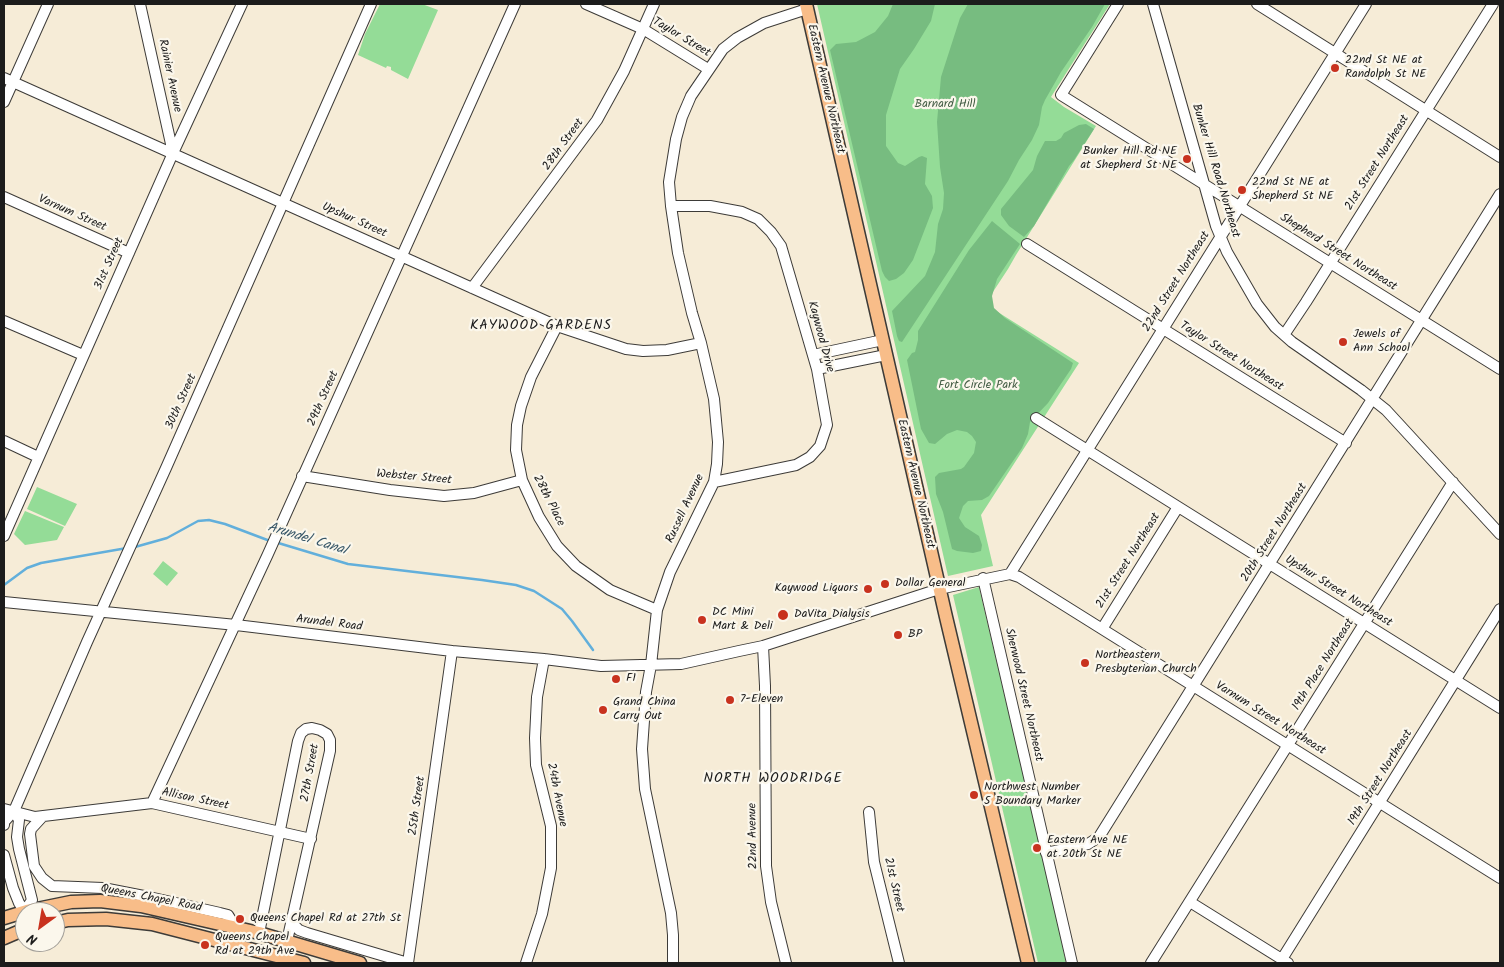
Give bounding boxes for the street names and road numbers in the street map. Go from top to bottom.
street label: Taylor Street [649,15,713,61]
street label: Eastern Avenue Northeast [803,23,847,155]
street label: Rainier Avenue [154,38,184,114]
street label: Bunker Hill Road Northeast [1188,102,1242,240]
street label: 21st Street Northeast [1343,113,1413,213]
street label: 28th Street [540,116,588,174]
street label: Varnum Street [36,193,108,235]
street label: Upshur Street [319,200,389,242]
street label: Shepherd Street Northeast [1277,211,1399,295]
street label: 22nd Street Northeast [1140,229,1214,335]
street label: 31st Street [92,236,128,292]
street label: Kaywood Drive [804,300,836,374]
street label: Taylor Street Northeast [1177,319,1285,395]
street label: 29th Street [305,369,343,429]
street label: 30th Street [163,372,201,432]
street label: Eastern Avenue Northeast [893,418,937,550]
street label: Webster Street [376,468,452,488]
street label: Russell Avenue [664,472,708,546]
street label: 28th Place [529,473,567,529]
street label: 20th Street Northeast [1239,481,1311,585]
street label: 21st Street Northeast [1094,511,1164,611]
street label: Upshur Street Northeast [1282,553,1394,631]
street label: Arundel Road [295,613,363,635]
street label: 19th Place Northeast [1290,616,1358,714]
street label: Sherwood Street Northeast [1001,627,1045,763]
street label: Varnum Street Northeast [1212,679,1328,759]
street label: 19th Street Northeast [1346,727,1416,829]
street label: 27th Street [299,743,323,803]
street label: 24th Avenue [543,762,569,828]
street label: 25th Street [407,775,429,837]
street label: Allison Street [160,786,230,814]
street label: 22nd Avenue [746,803,762,869]
street label: 21st Street [880,856,906,914]
street label: Queens Chapel Road [99,882,203,916]

